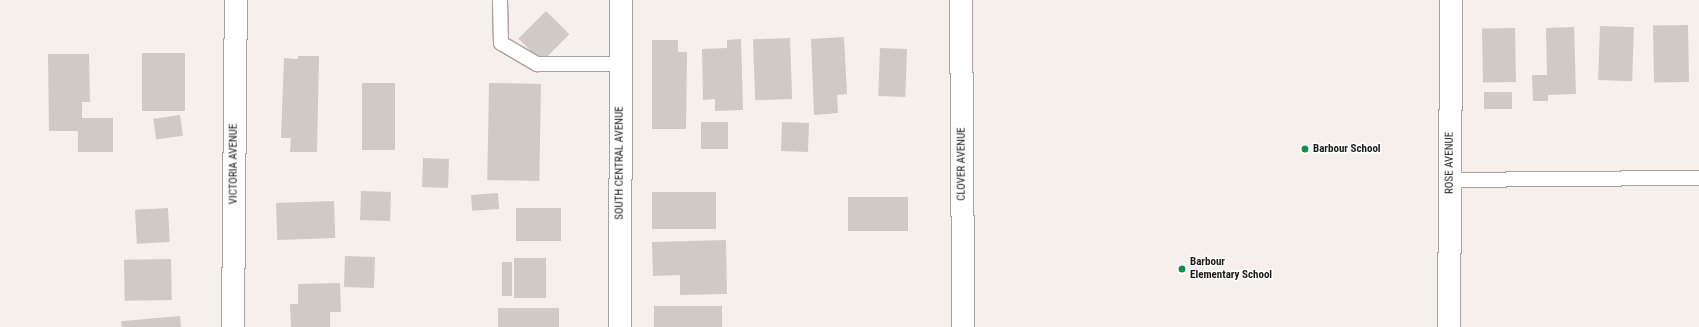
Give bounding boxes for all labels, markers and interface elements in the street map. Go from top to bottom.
street label: SOUTH CENTRAL AVENUE [613,106,627,220]
street label: VICTORIA AVENUE [227,124,241,204]
street label: CLOVER AVENUE [955,127,969,201]
street label: ROSE AVENUE [1443,132,1457,194]
place label: Barbour School [1313,142,1381,156]
marker: Barbour School [1300,144,1310,154]
place label: Barbour Elementary School [1190,256,1272,282]
marker: Barbour Elementary School [1177,264,1187,274]

